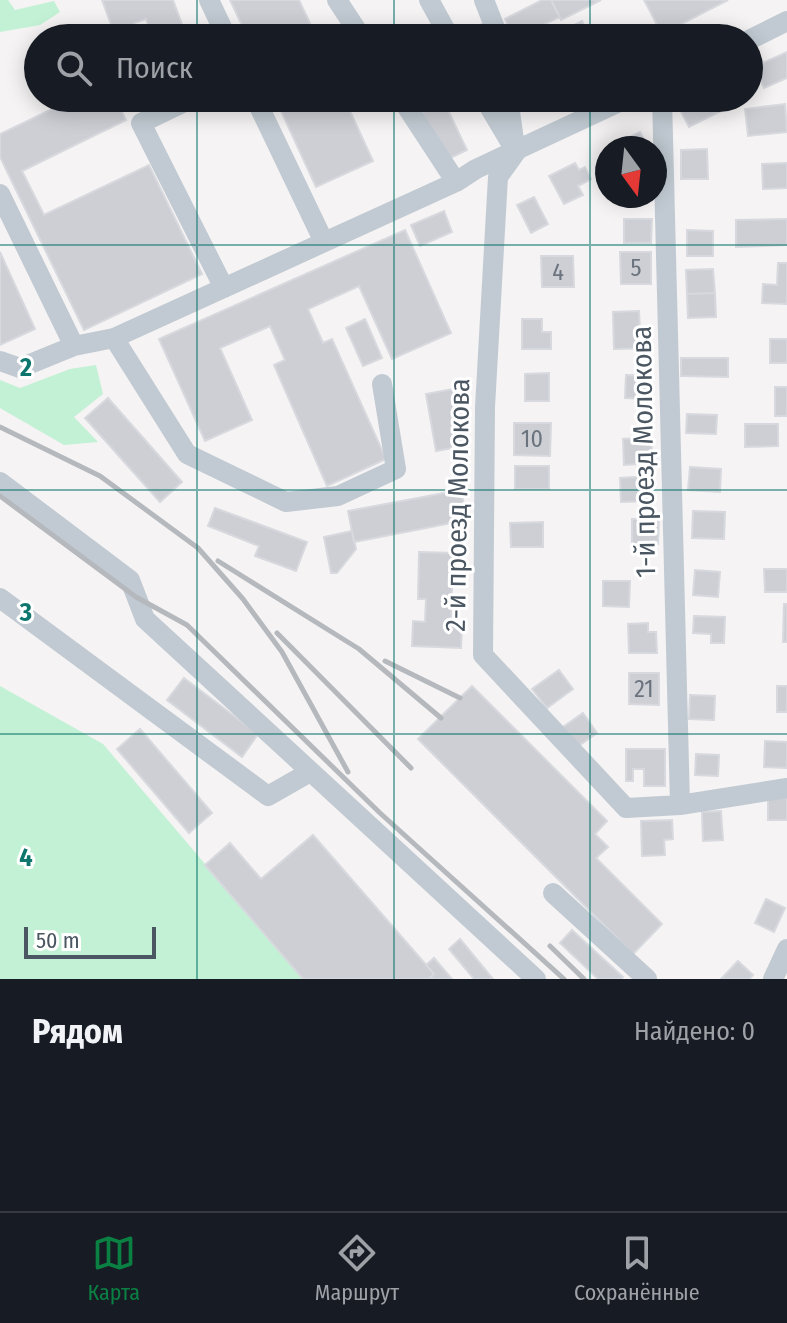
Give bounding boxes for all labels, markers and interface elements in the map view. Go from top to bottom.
search box [24,24,763,112]
icon: search [52,46,96,90]
text: Поиск [116,50,193,86]
north arrow [595,136,667,208]
house number: 5 [630,254,642,282]
house number: 4 [552,258,564,286]
street label: 1-й проезд Молокова [625,326,662,578]
text: 2 [19,352,32,383]
street label: 2-й проезд Молокова [439,378,476,632]
house number: 10 [521,425,543,453]
text: 3 [19,597,32,628]
house number: 21 [634,675,654,703]
text: 4 [19,842,33,873]
scale bar [24,923,156,959]
text: 50 m [36,927,80,954]
text: Рядом [32,1011,123,1052]
text: Найдено: 0 [634,1016,755,1047]
tab: Карта [87,1231,140,1306]
tab: Маршрут [315,1231,399,1306]
tab: Сохранённые [574,1231,700,1306]

